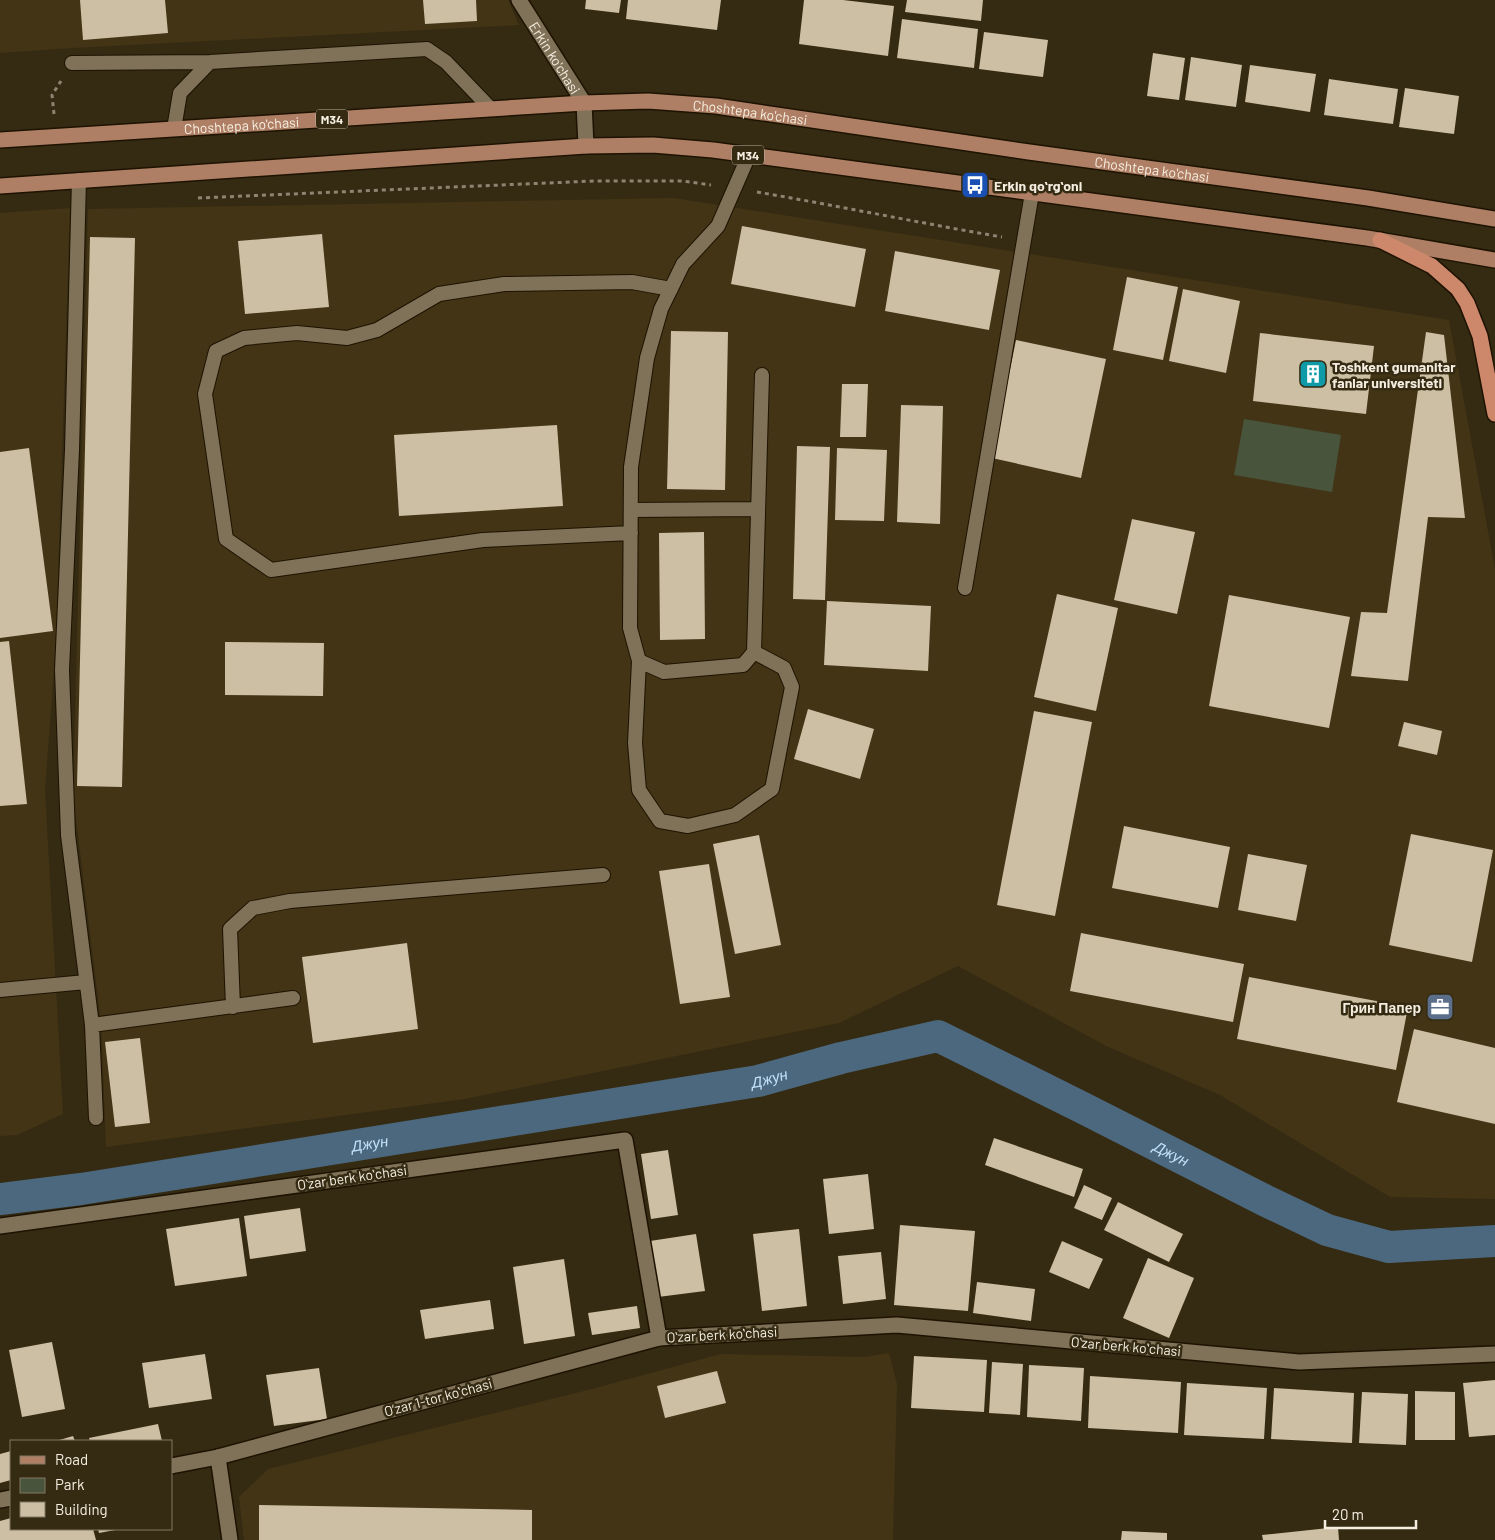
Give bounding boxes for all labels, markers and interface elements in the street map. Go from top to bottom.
street label: Erkin ko'chasi [526,18,584,97]
street label: Choshtepa ko'chasi [692,96,809,128]
road number: M34 [316,110,348,128]
street label: Choshtepa ko'chasi [183,113,300,137]
road number: M34 [732,146,764,164]
street label: Choshtepa ko'chasi [1094,153,1211,185]
bus stop icon: Erkin qoʻrgʻoni [960,170,990,200]
place label: Erkin qoʻrgʻoni [994,177,1082,194]
place label: Toshkent gumanitar fanlar universiteti [1332,358,1456,391]
building icon: Toshkent gumanitar fanlar universiteti [1298,359,1328,389]
office icon: Грин Папер [1425,992,1455,1022]
place label: Грин Папер [1343,999,1421,1016]
water label: Джун [748,1064,790,1091]
water label: Джун [348,1131,389,1155]
water label: Джун [1149,1136,1192,1169]
street label: Oʻzar berk koʻchasi [296,1161,408,1193]
street label: Oʻzar berk koʻchasi [666,1323,778,1345]
street label: Oʻzar berk koʻchasi [1070,1333,1182,1359]
street label: O‘zar 1-tor koʻchasi [382,1374,494,1420]
legend [10,1440,172,1530]
text: Road [55,1450,88,1468]
text: Park [55,1475,85,1493]
scale bar [1325,1498,1416,1530]
text: Building [55,1500,108,1518]
text: 20 m [1332,1505,1364,1523]

